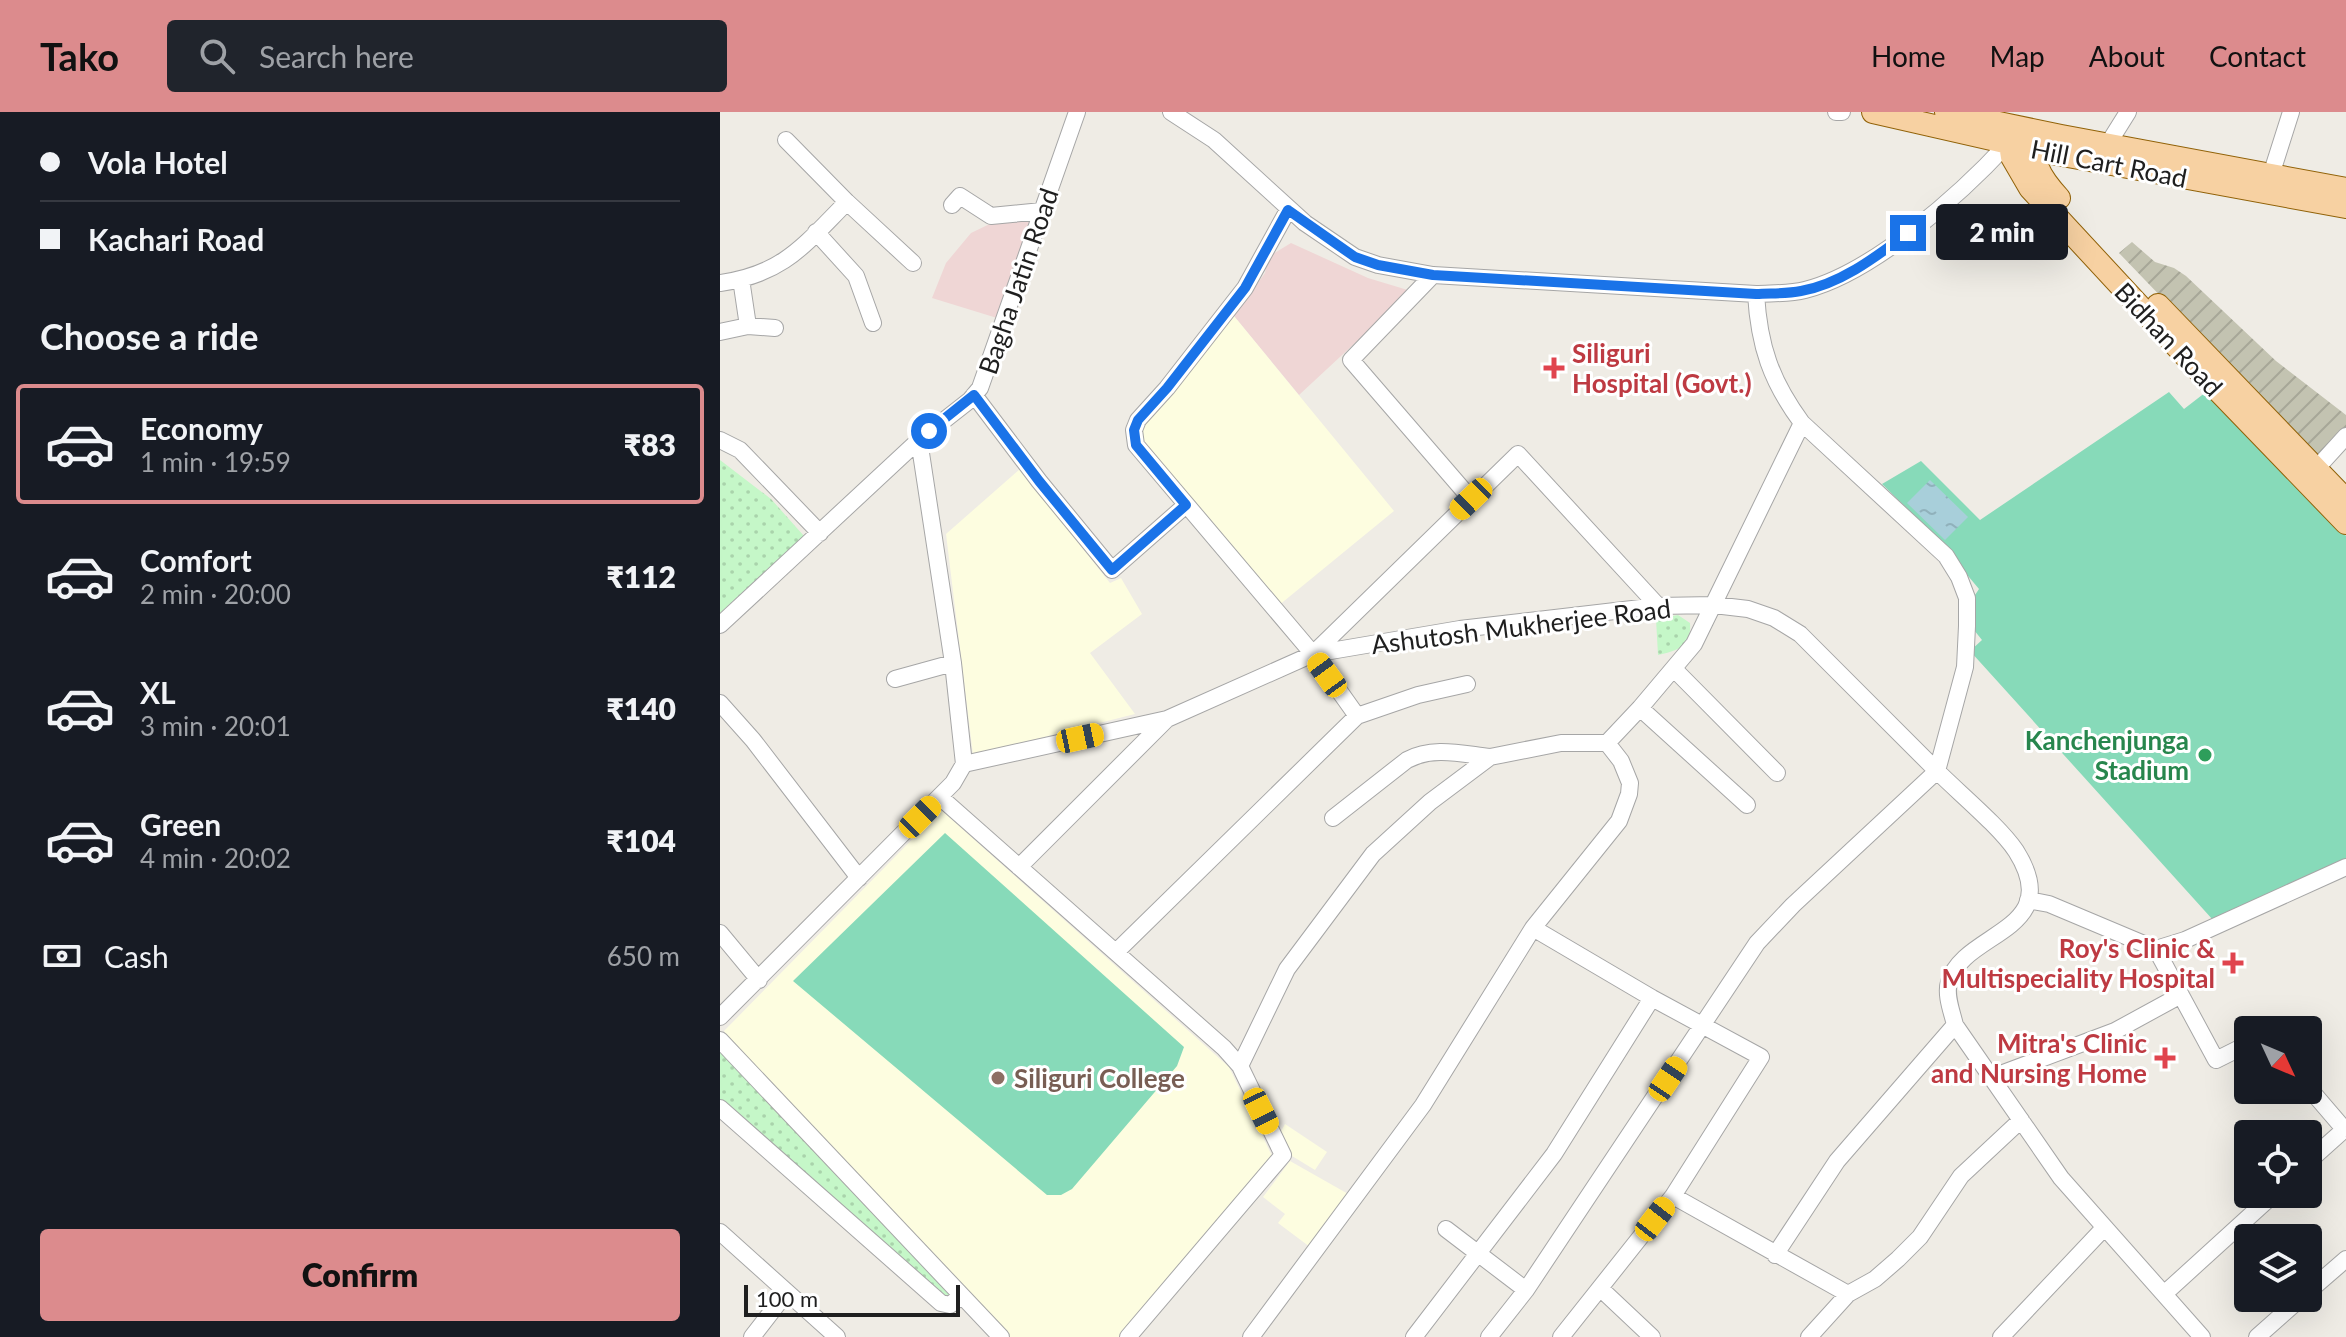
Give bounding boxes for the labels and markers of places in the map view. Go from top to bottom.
place label: Siliguri Hospital (Govt.) [1572,337,1752,399]
marker: Siliguri Hospital (Govt.) [1543,357,1565,379]
place label: Kanchenjunga Stadium [2025,724,2189,786]
marker: Kanchenjunga Stadium [2196,746,2214,764]
place label: Roy's Clinic & Multispeciality Hospital [1942,932,2215,994]
marker: Roy's Clinic & Multispeciality Hospital [2222,952,2244,974]
place label: Mitra's Clinic and Nursing Home [1931,1027,2147,1089]
marker: Mitra's Clinic and Nursing Home [2154,1047,2176,1069]
place label: Siliguri College [1014,1062,1185,1094]
marker: Siliguri College [989,1069,1007,1087]

